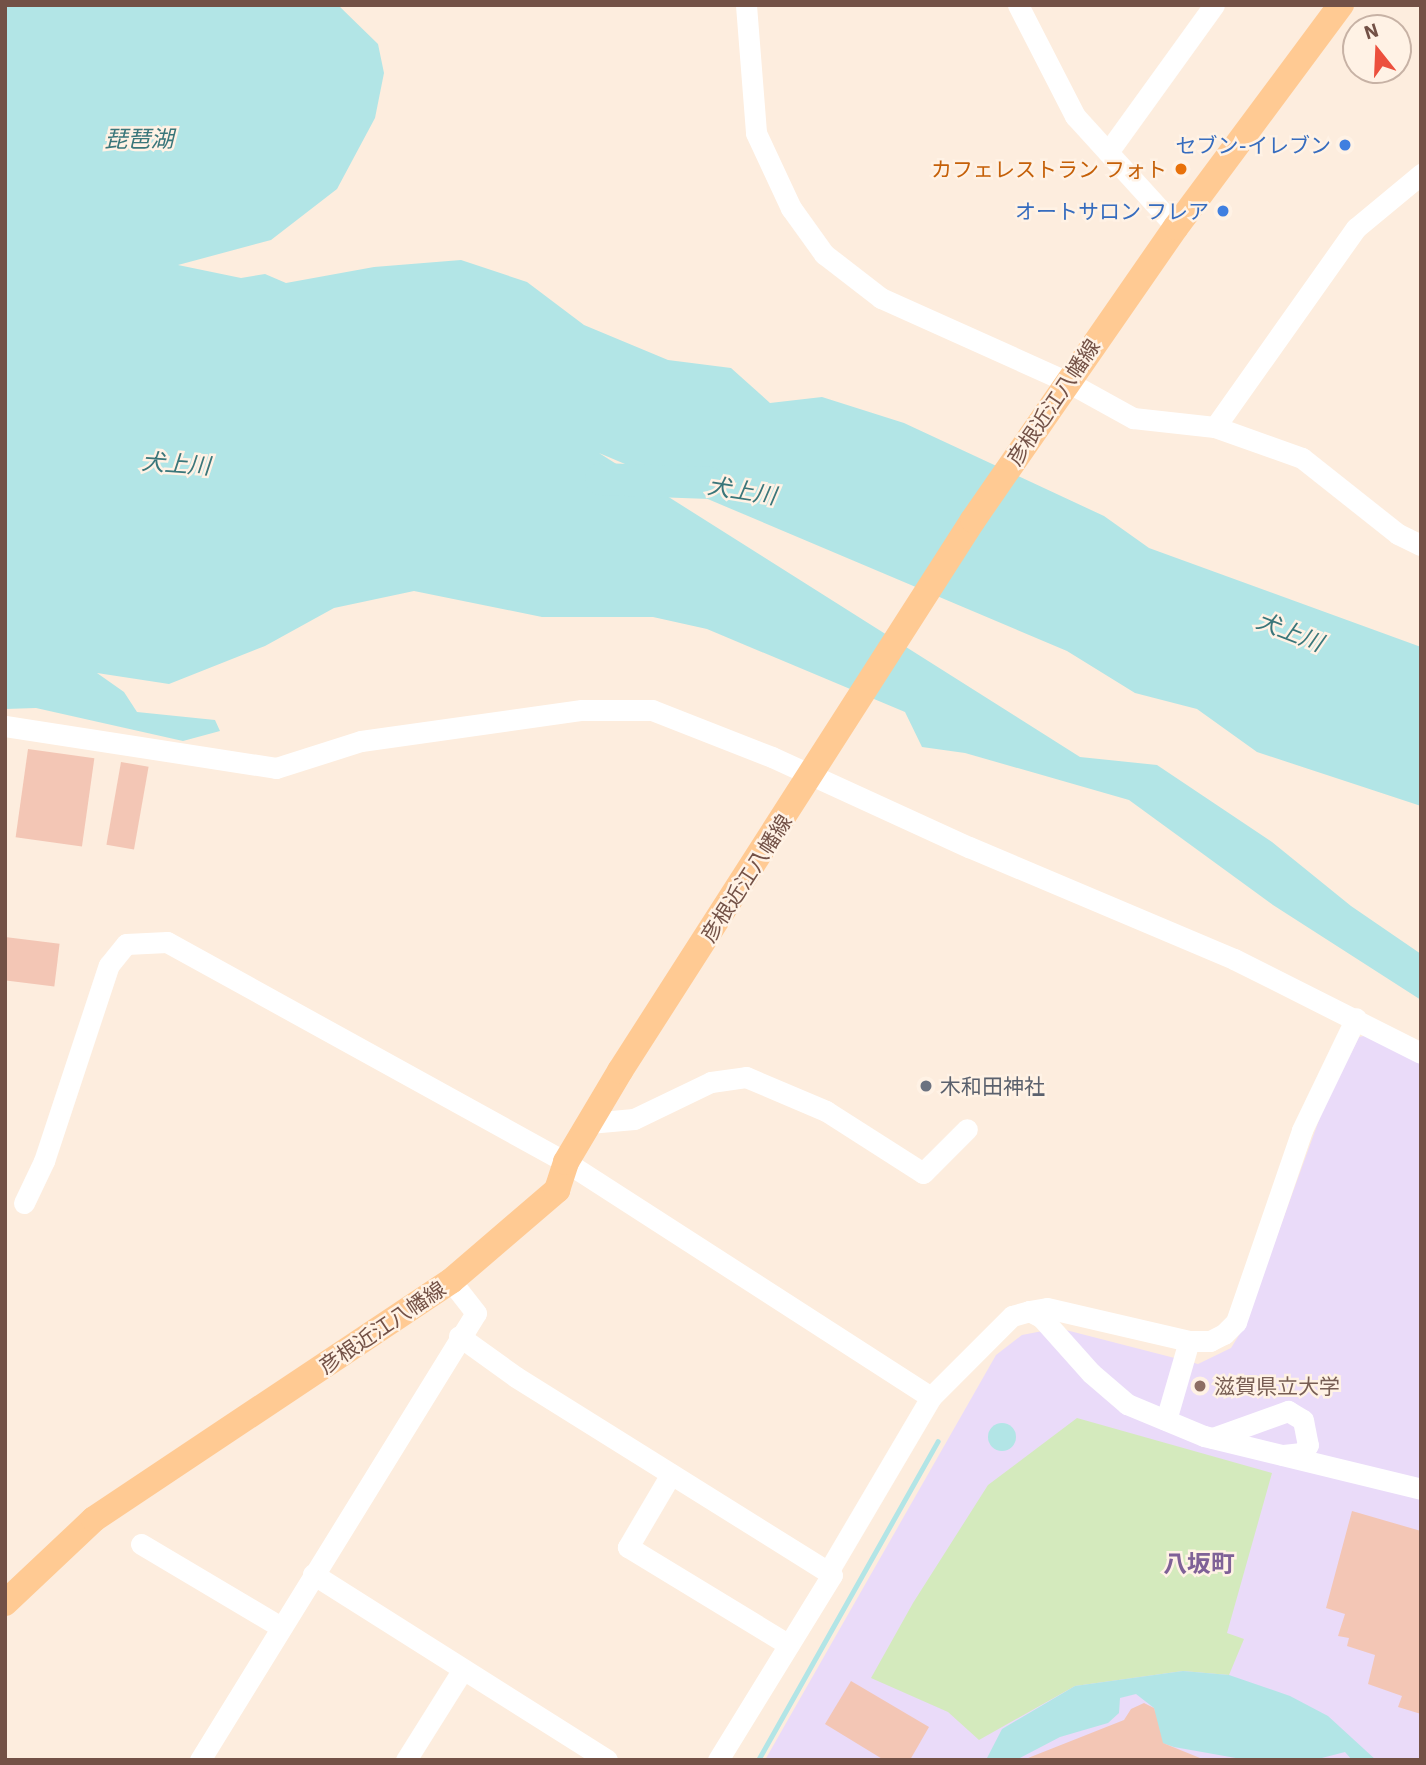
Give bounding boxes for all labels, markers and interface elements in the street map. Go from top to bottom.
north arrow [1342,14,1412,84]
text: N [1361,17,1381,44]
water label: 琵琶湖 [105,124,173,152]
place label: セブン-イレブン [1176,132,1331,158]
marker: セブン-イレブン [1337,137,1353,153]
place label: カフェレストラン フォト [931,156,1167,182]
marker: カフェレストラン フォト [1173,161,1189,177]
place label: オートサロン フレア [1015,198,1209,224]
marker: オートサロン フレア [1215,203,1231,219]
street label: 彦根近江八幡線 [1001,334,1105,470]
water label: 犬上川 [141,447,211,479]
water label: 犬上川 [706,471,778,509]
water label: 犬上川 [1253,606,1327,656]
street label: 彦根近江八幡線 [695,809,797,947]
place label: 木和田神社 [940,1073,1045,1099]
marker: 木和田神社 [918,1078,934,1094]
street label: 彦根近江八幡線 [314,1275,450,1379]
place label: 滋賀県立大学 [1214,1373,1340,1399]
marker: 滋賀県立大学 [1192,1378,1208,1394]
district label: 八坂町 [1163,1550,1235,1578]

